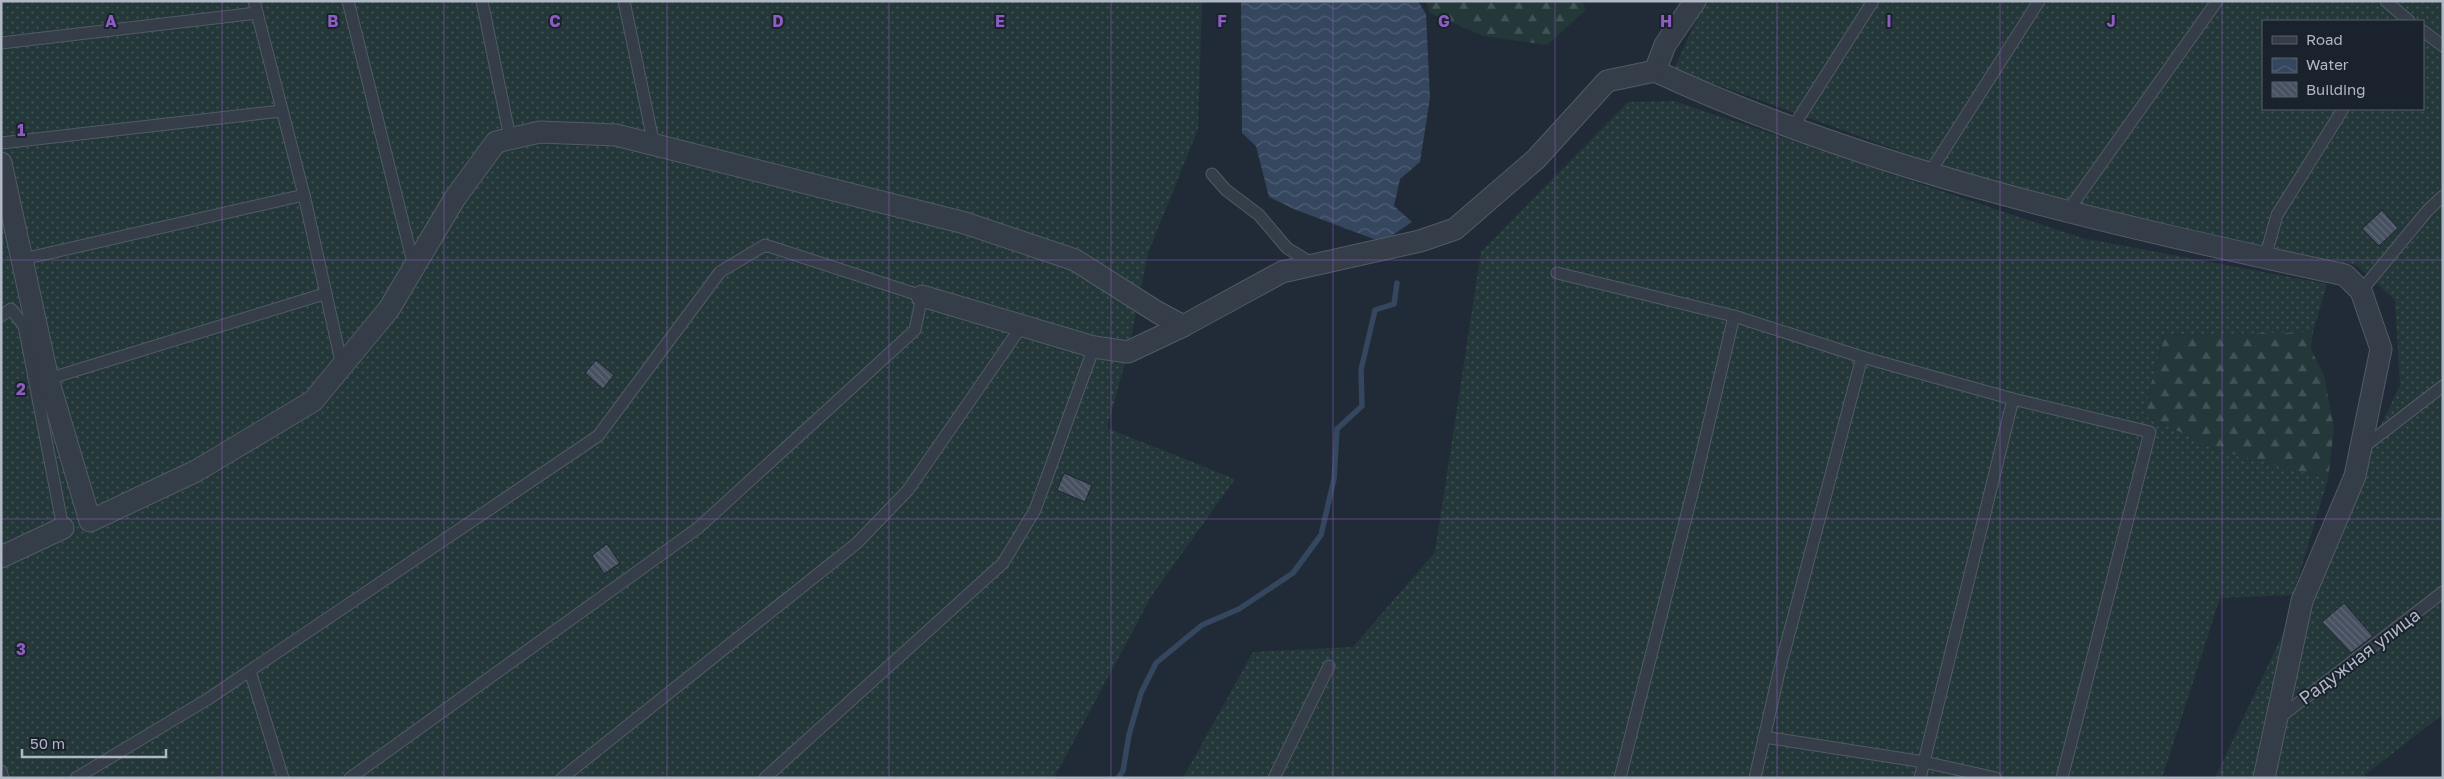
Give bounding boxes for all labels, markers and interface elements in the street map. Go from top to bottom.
text: A [105,11,117,31]
text: B [327,11,339,31]
text: C [549,11,561,31]
text: D [772,11,784,31]
text: E [995,11,1005,31]
text: F [1217,11,1227,31]
text: G [1438,11,1450,31]
text: H [1660,11,1672,31]
text: I [1886,11,1892,31]
text: J [2106,11,2116,31]
legend [2262,20,2424,110]
text: Road [2306,30,2343,48]
text: Water [2306,55,2349,73]
text: Building [2306,80,2366,98]
text: 1 [17,120,25,140]
text: 2 [16,379,26,399]
street label: Радужная улица [2294,603,2424,709]
text: 3 [16,639,26,659]
scale bar [22,726,166,758]
text: 50 m [30,734,65,752]

